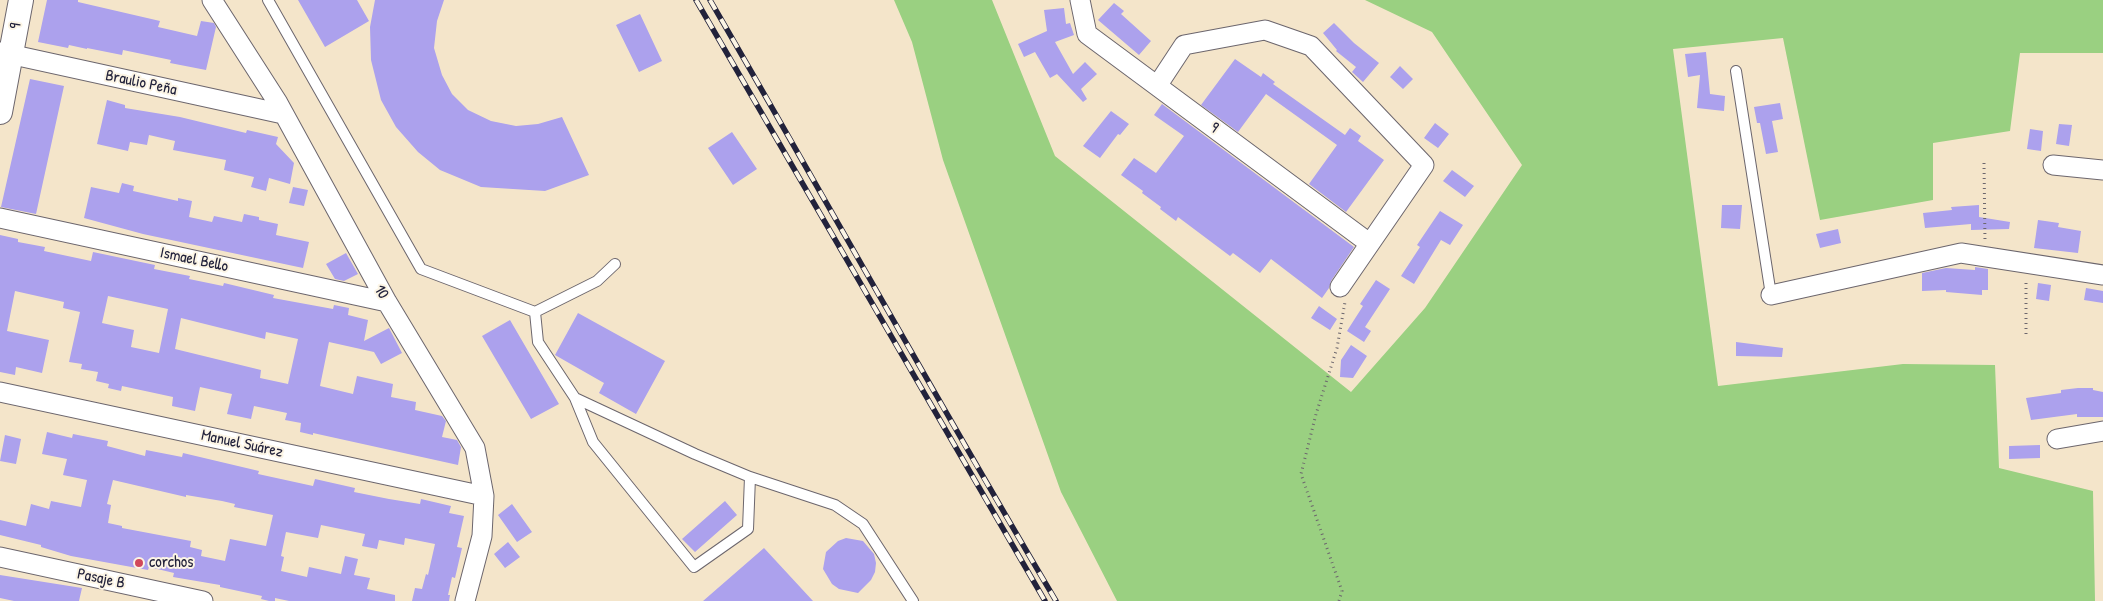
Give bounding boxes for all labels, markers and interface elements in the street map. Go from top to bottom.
street label: 9 [6,21,26,31]
street label: Braulio Peña [104,66,178,100]
street label: 9 [1206,119,1222,137]
street label: Ismael Bello [158,243,230,277]
street label: 10 [369,282,393,302]
street label: Manuel Suárez [199,426,285,462]
place label: corchos [149,553,193,573]
marker: corchos [133,557,145,569]
street label: Pasaje B [75,565,127,593]

